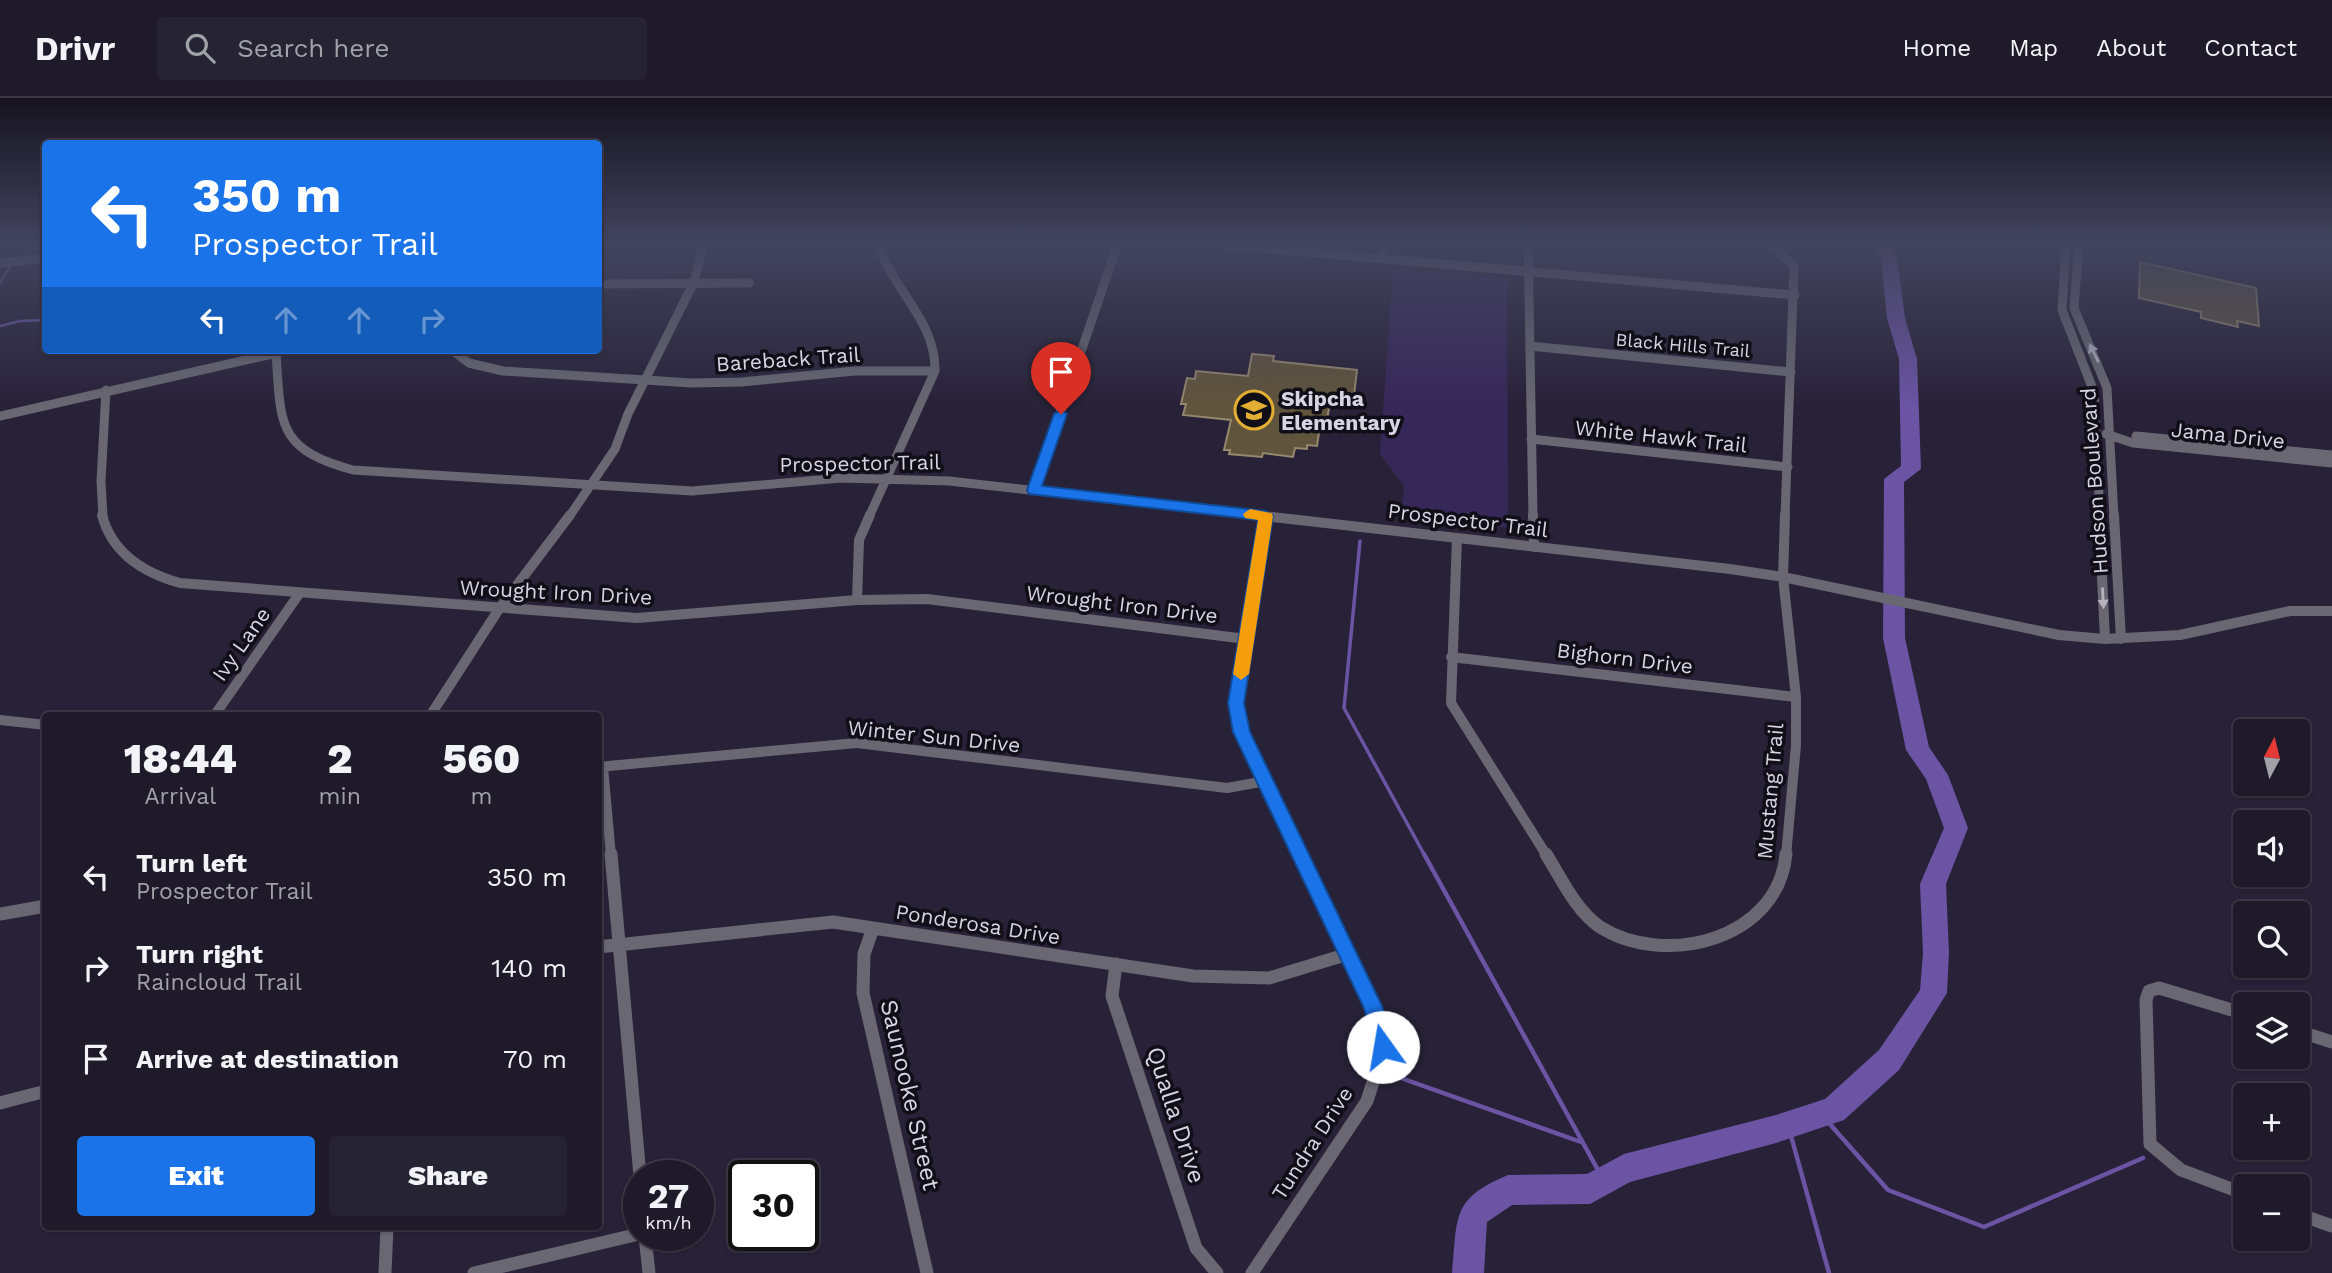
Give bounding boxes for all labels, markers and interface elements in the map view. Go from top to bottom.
search box [157,17,647,80]
text: Drivr [35,29,115,68]
icon: search [181,29,219,67]
text: Search here [237,33,390,63]
text: Home [1903,34,1971,62]
text: Map [2009,34,2058,62]
text: About [2096,34,2166,62]
text: Contact [2204,34,2297,62]
text: 350 m [192,166,341,224]
icon: left [77,168,168,259]
text: Prospector Trail [192,225,438,263]
icon: left [194,301,232,339]
icon: ahead [267,301,305,339]
icon: ahead [340,301,378,339]
icon: right [413,301,451,339]
street label: Black Hills Trail [1615,329,1752,361]
street label: Bareback Trail [715,341,861,376]
pin [1031,342,1091,414]
one-way arrow [2088,343,2099,363]
icon: arrive [1042,353,1080,391]
place label: Skipcha Elementary [1281,386,1401,435]
street label: Hudson Boulevard [2075,387,2113,575]
school or university icon: Skipcha Elementary [1233,389,1275,431]
street label: White Hawk Trail [1574,415,1749,458]
street label: Jama Drive [2170,417,2286,453]
street label: Prospector Trail [779,449,941,477]
street label: Prospector Trail [1386,498,1550,542]
street label: Wrought Iron Drive [459,574,653,610]
street label: Wrought Iron Drive [1025,580,1219,628]
one-way arrow [2098,587,2109,609]
street label: Ivy Lane [207,602,275,686]
street label: Bighorn Drive [1555,637,1695,679]
street label: Winter Sun Drive [846,715,1022,757]
north arrow [2233,719,2310,796]
map controls [2233,719,2310,1251]
street label: Mustang Trail [1752,721,1788,860]
text: 18:44 [124,734,237,783]
text: 2 [327,734,352,783]
text: 560 [443,734,520,783]
text: Arrival [144,783,216,810]
text: min [319,783,361,810]
text: m [470,783,492,810]
button: sound [2233,810,2310,887]
text: Turn left [136,848,247,878]
icon: left [77,858,115,896]
text: 350 m [487,862,567,892]
text: Prospector Trail [136,878,313,905]
street label: Ponderosa Drive [894,899,1062,949]
button: search [2233,901,2310,978]
text: Turn right [136,939,263,969]
icon: right [77,949,115,987]
text: 140 m [491,953,567,983]
text: Raincloud Trail [136,969,302,996]
button: layers [2233,992,2310,1069]
street label: Saunooke Street [874,997,946,1193]
position arrow [1346,1010,1420,1084]
icon: arrive [77,1040,115,1078]
street label: Qualla Drive [1141,1043,1211,1187]
text: Arrive at destination [136,1044,399,1074]
text: 70 m [503,1044,567,1074]
street label: Tundra Drive [1266,1082,1358,1204]
button: + [2233,1083,2310,1160]
button: Exit [77,1136,315,1216]
button: Share [329,1136,567,1216]
speed limit sign: 30 [728,1160,819,1251]
button: − [2233,1174,2310,1251]
text: 27 [648,1175,689,1217]
text: km/h [645,1212,692,1233]

